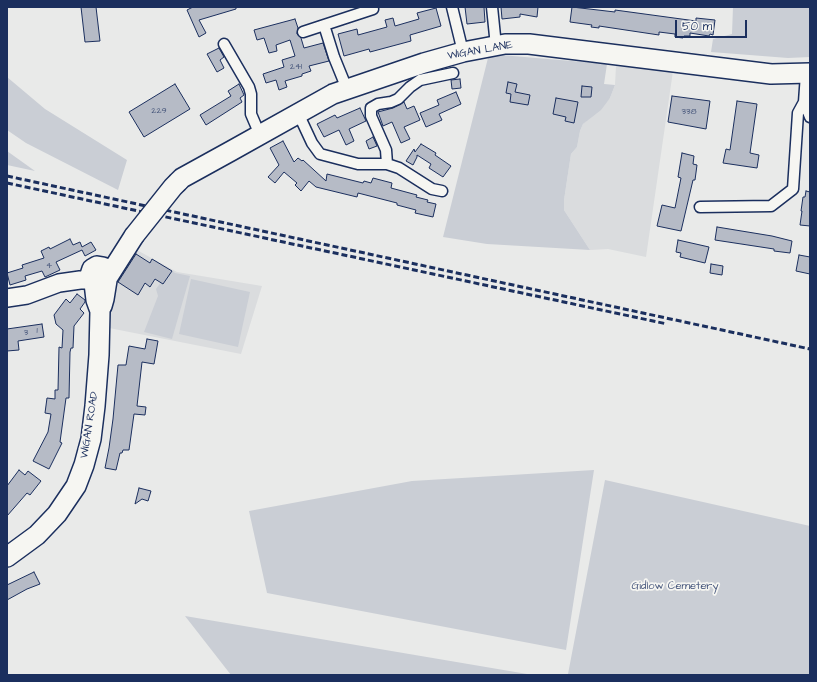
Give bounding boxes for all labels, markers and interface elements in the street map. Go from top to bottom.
scale bar [677,12,749,38]
text: 50 m [682,18,712,35]
street label: WIGAN LANE [446,39,514,63]
house number: 241 [290,62,302,72]
house number: 229 [151,106,167,116]
house number: 338 [682,107,696,117]
house number: 4 [46,261,52,271]
house number: 1 [36,326,38,336]
house number: 3 [24,328,28,338]
street label: WIGAN ROAD [78,391,102,459]
park label: Gidlow Cemetery [632,580,718,594]

